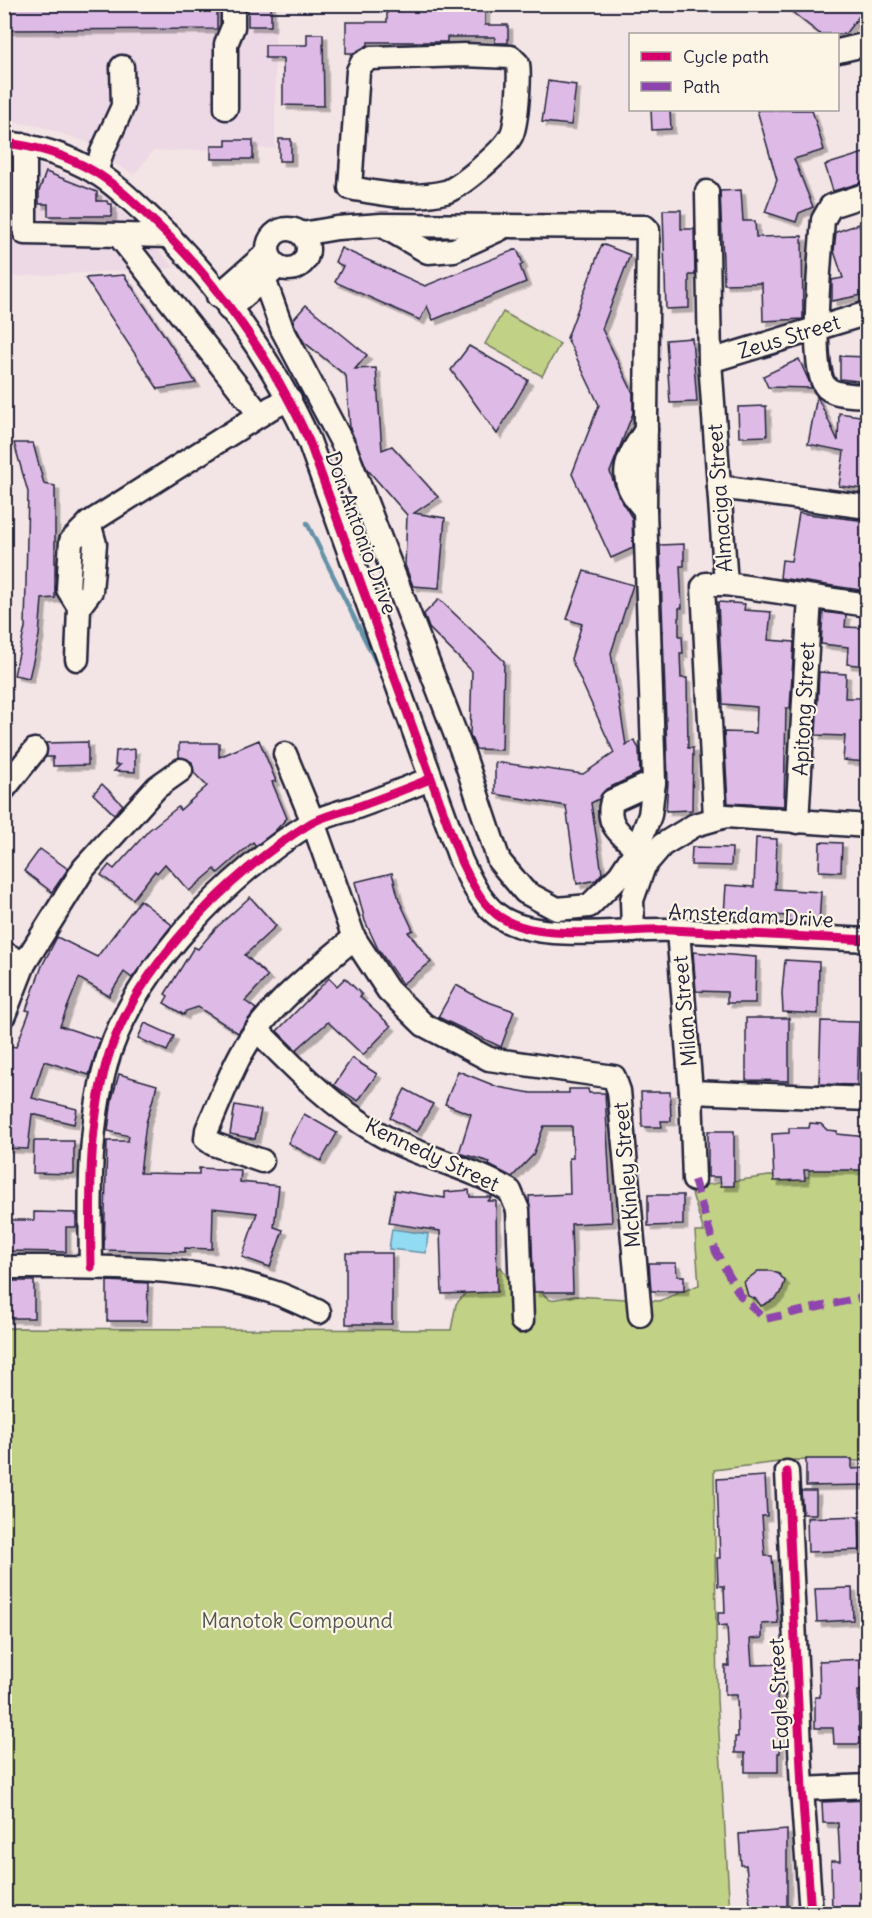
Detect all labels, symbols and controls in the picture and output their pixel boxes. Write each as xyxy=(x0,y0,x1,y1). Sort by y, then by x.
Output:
legend xyxy=(629,33,839,111)
text: Cycle path xyxy=(683,45,769,68)
text: Path xyxy=(683,75,720,98)
street label: Zeus Street xyxy=(735,308,843,365)
street label: Almaciga Street xyxy=(701,423,738,573)
street label: Don Antonio Drive xyxy=(319,448,403,618)
street label: Apitong Street xyxy=(787,641,820,777)
street label: Amsterdam Drive xyxy=(668,898,834,933)
street label: Milan Street xyxy=(666,954,703,1068)
street label: McKinley Street xyxy=(607,1101,646,1249)
street label: Kennedy Street xyxy=(361,1112,504,1197)
park label: Manotok Compound xyxy=(201,1607,393,1634)
street label: Eagle Street xyxy=(762,1637,795,1751)

